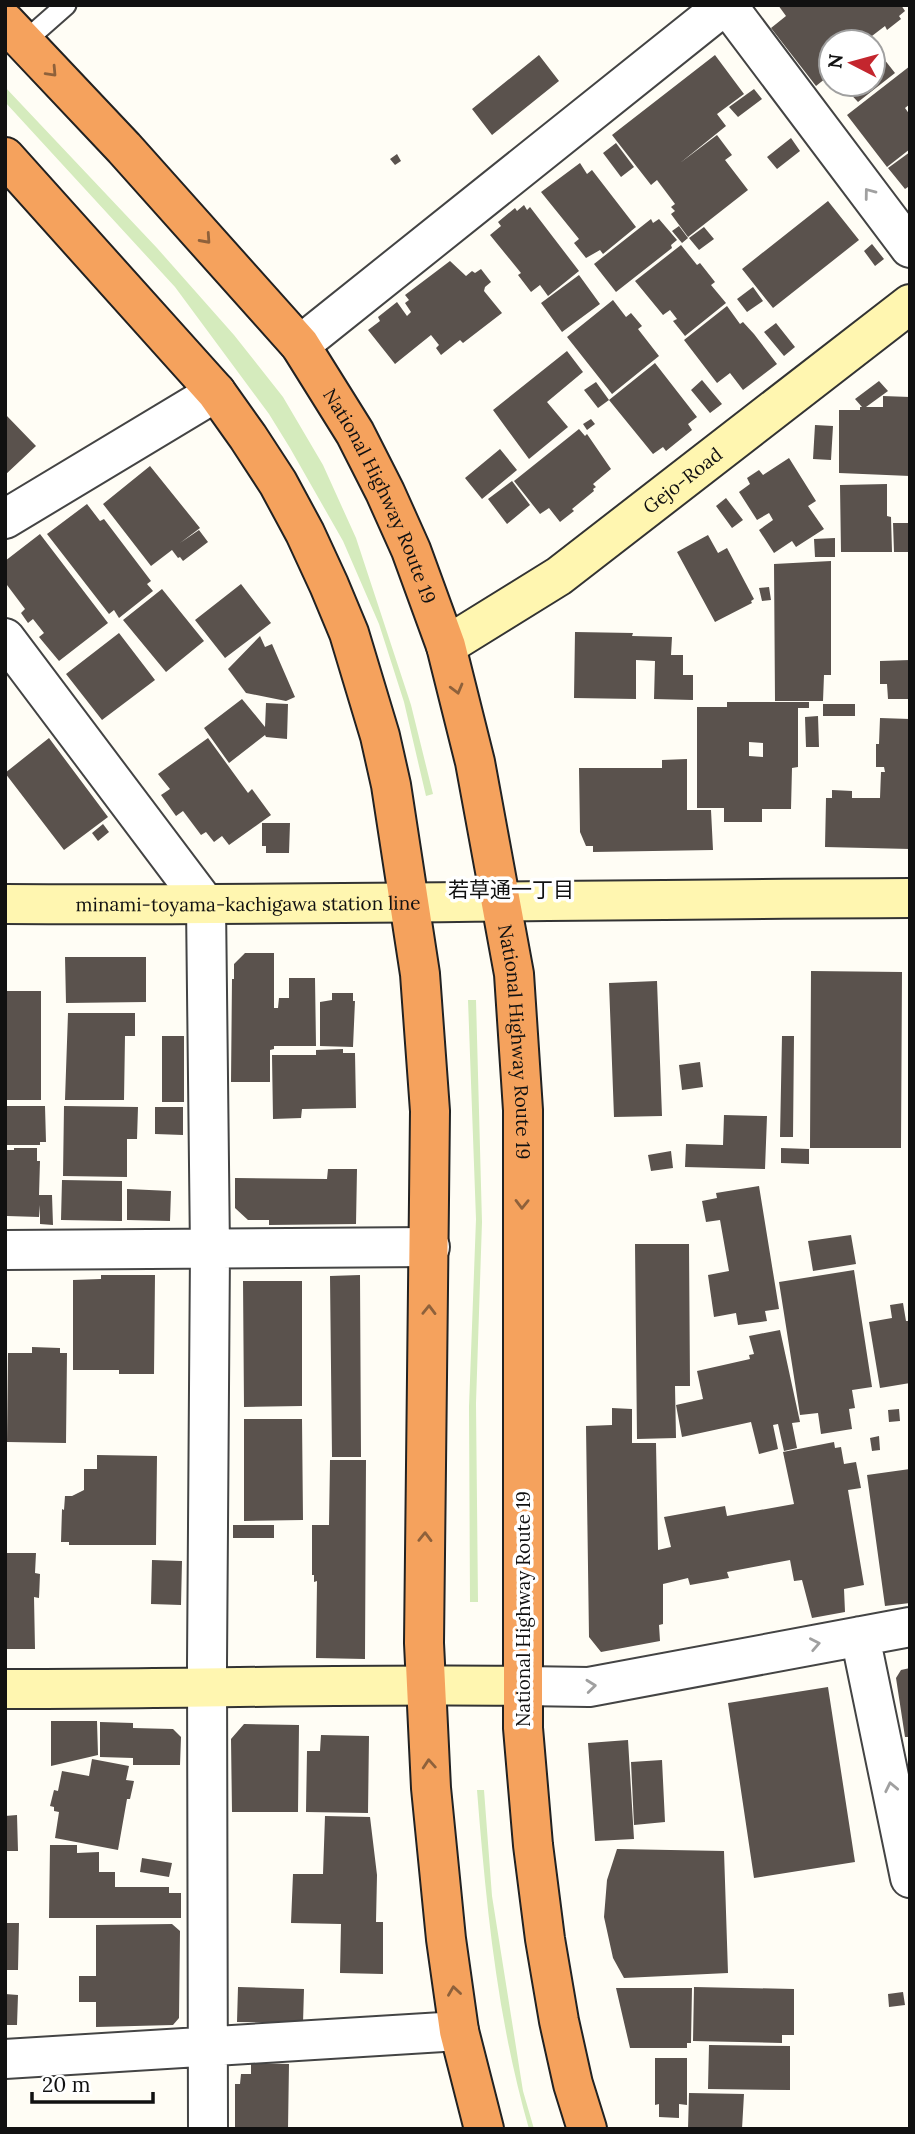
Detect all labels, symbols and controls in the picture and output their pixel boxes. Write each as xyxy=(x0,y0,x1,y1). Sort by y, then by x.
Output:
north arrow xyxy=(817,28,887,98)
text: N xyxy=(822,52,848,70)
one-way arrow xyxy=(44,63,56,76)
one-way arrow xyxy=(864,188,877,201)
one-way arrow xyxy=(198,231,210,244)
street label: National Highway Route 19 xyxy=(318,384,442,607)
street label: Gejo-Road xyxy=(638,442,727,519)
one-way arrow xyxy=(449,682,464,694)
district label: 若草通一丁目 xyxy=(448,876,574,903)
street label: minami-toyama-kachigawa station line xyxy=(76,891,421,916)
street label: National Highway Route 19 xyxy=(493,922,535,1160)
one-way arrow xyxy=(514,1199,530,1210)
one-way arrow xyxy=(421,1304,437,1314)
street label: National Highway Route 19 xyxy=(511,1491,535,1727)
one-way arrow xyxy=(417,1531,433,1542)
one-way arrow xyxy=(809,1637,821,1652)
one-way arrow xyxy=(585,1678,597,1693)
one-way arrow xyxy=(422,1759,437,1770)
one-way arrow xyxy=(885,1781,900,1793)
one-way arrow xyxy=(446,1985,461,1996)
scale bar xyxy=(32,2060,152,2104)
text: 20 m xyxy=(42,2071,91,2098)

